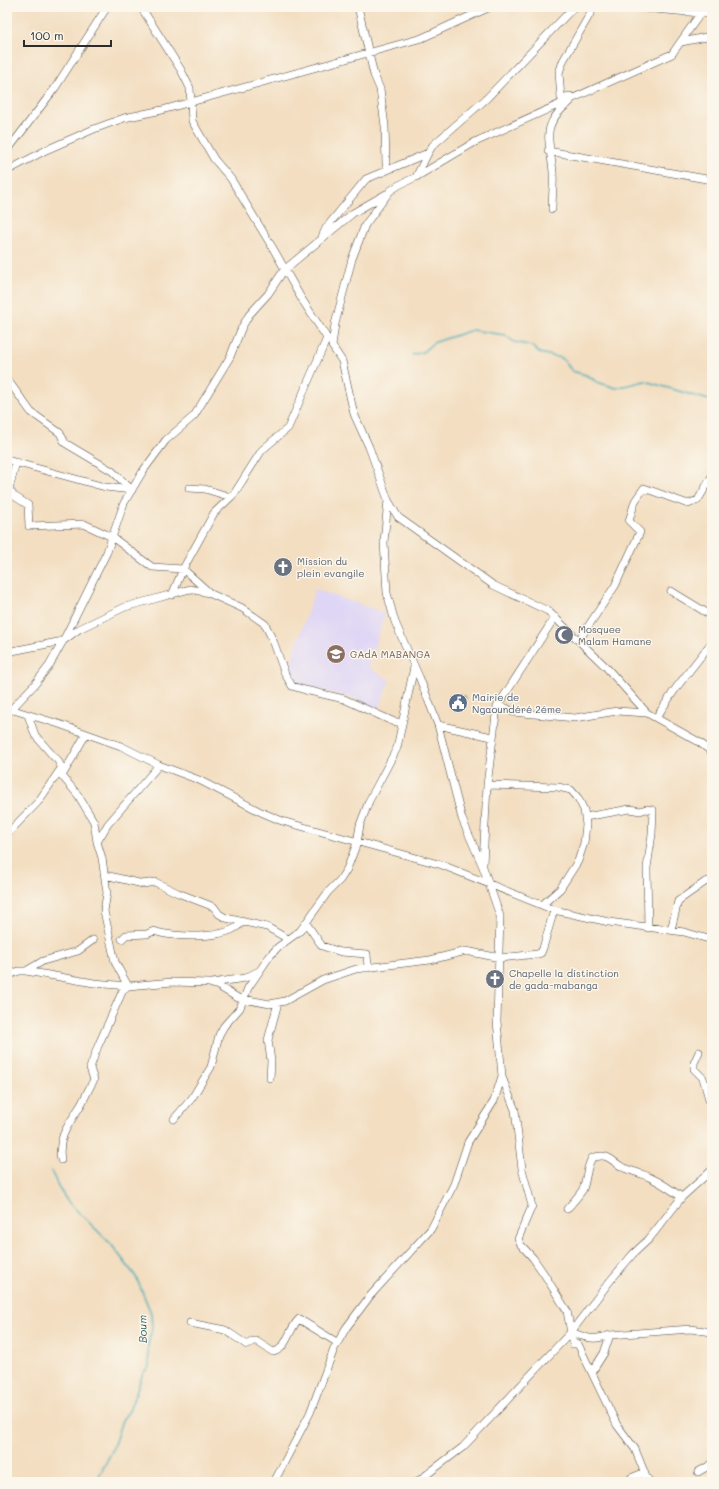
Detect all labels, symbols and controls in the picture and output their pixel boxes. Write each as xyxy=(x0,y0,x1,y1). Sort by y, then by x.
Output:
scale bar xyxy=(24,22,111,48)
text: 100 m xyxy=(30,27,64,43)
place label: Mission du plein evangile xyxy=(297,554,364,580)
church icon: Mission du plein evangile xyxy=(272,556,294,578)
place label: Mosquee Malam Hamane xyxy=(578,622,651,648)
mosque icon: Mosquee Malam Hamane xyxy=(553,624,575,646)
school or university icon: GAdA MABANGA xyxy=(325,643,347,665)
place label: GAdA MABANGA xyxy=(350,647,431,661)
place label: Mairie de Ngaoundéré 2éme xyxy=(472,690,561,716)
public building icon: Mairie de Ngaoundéré 2éme xyxy=(447,692,469,714)
place label: Chapelle la distinction de gada-mabanga xyxy=(509,966,619,992)
church icon: Chapelle la distinction de gada-mabanga xyxy=(484,968,506,990)
water label: Boum xyxy=(134,1315,150,1343)

